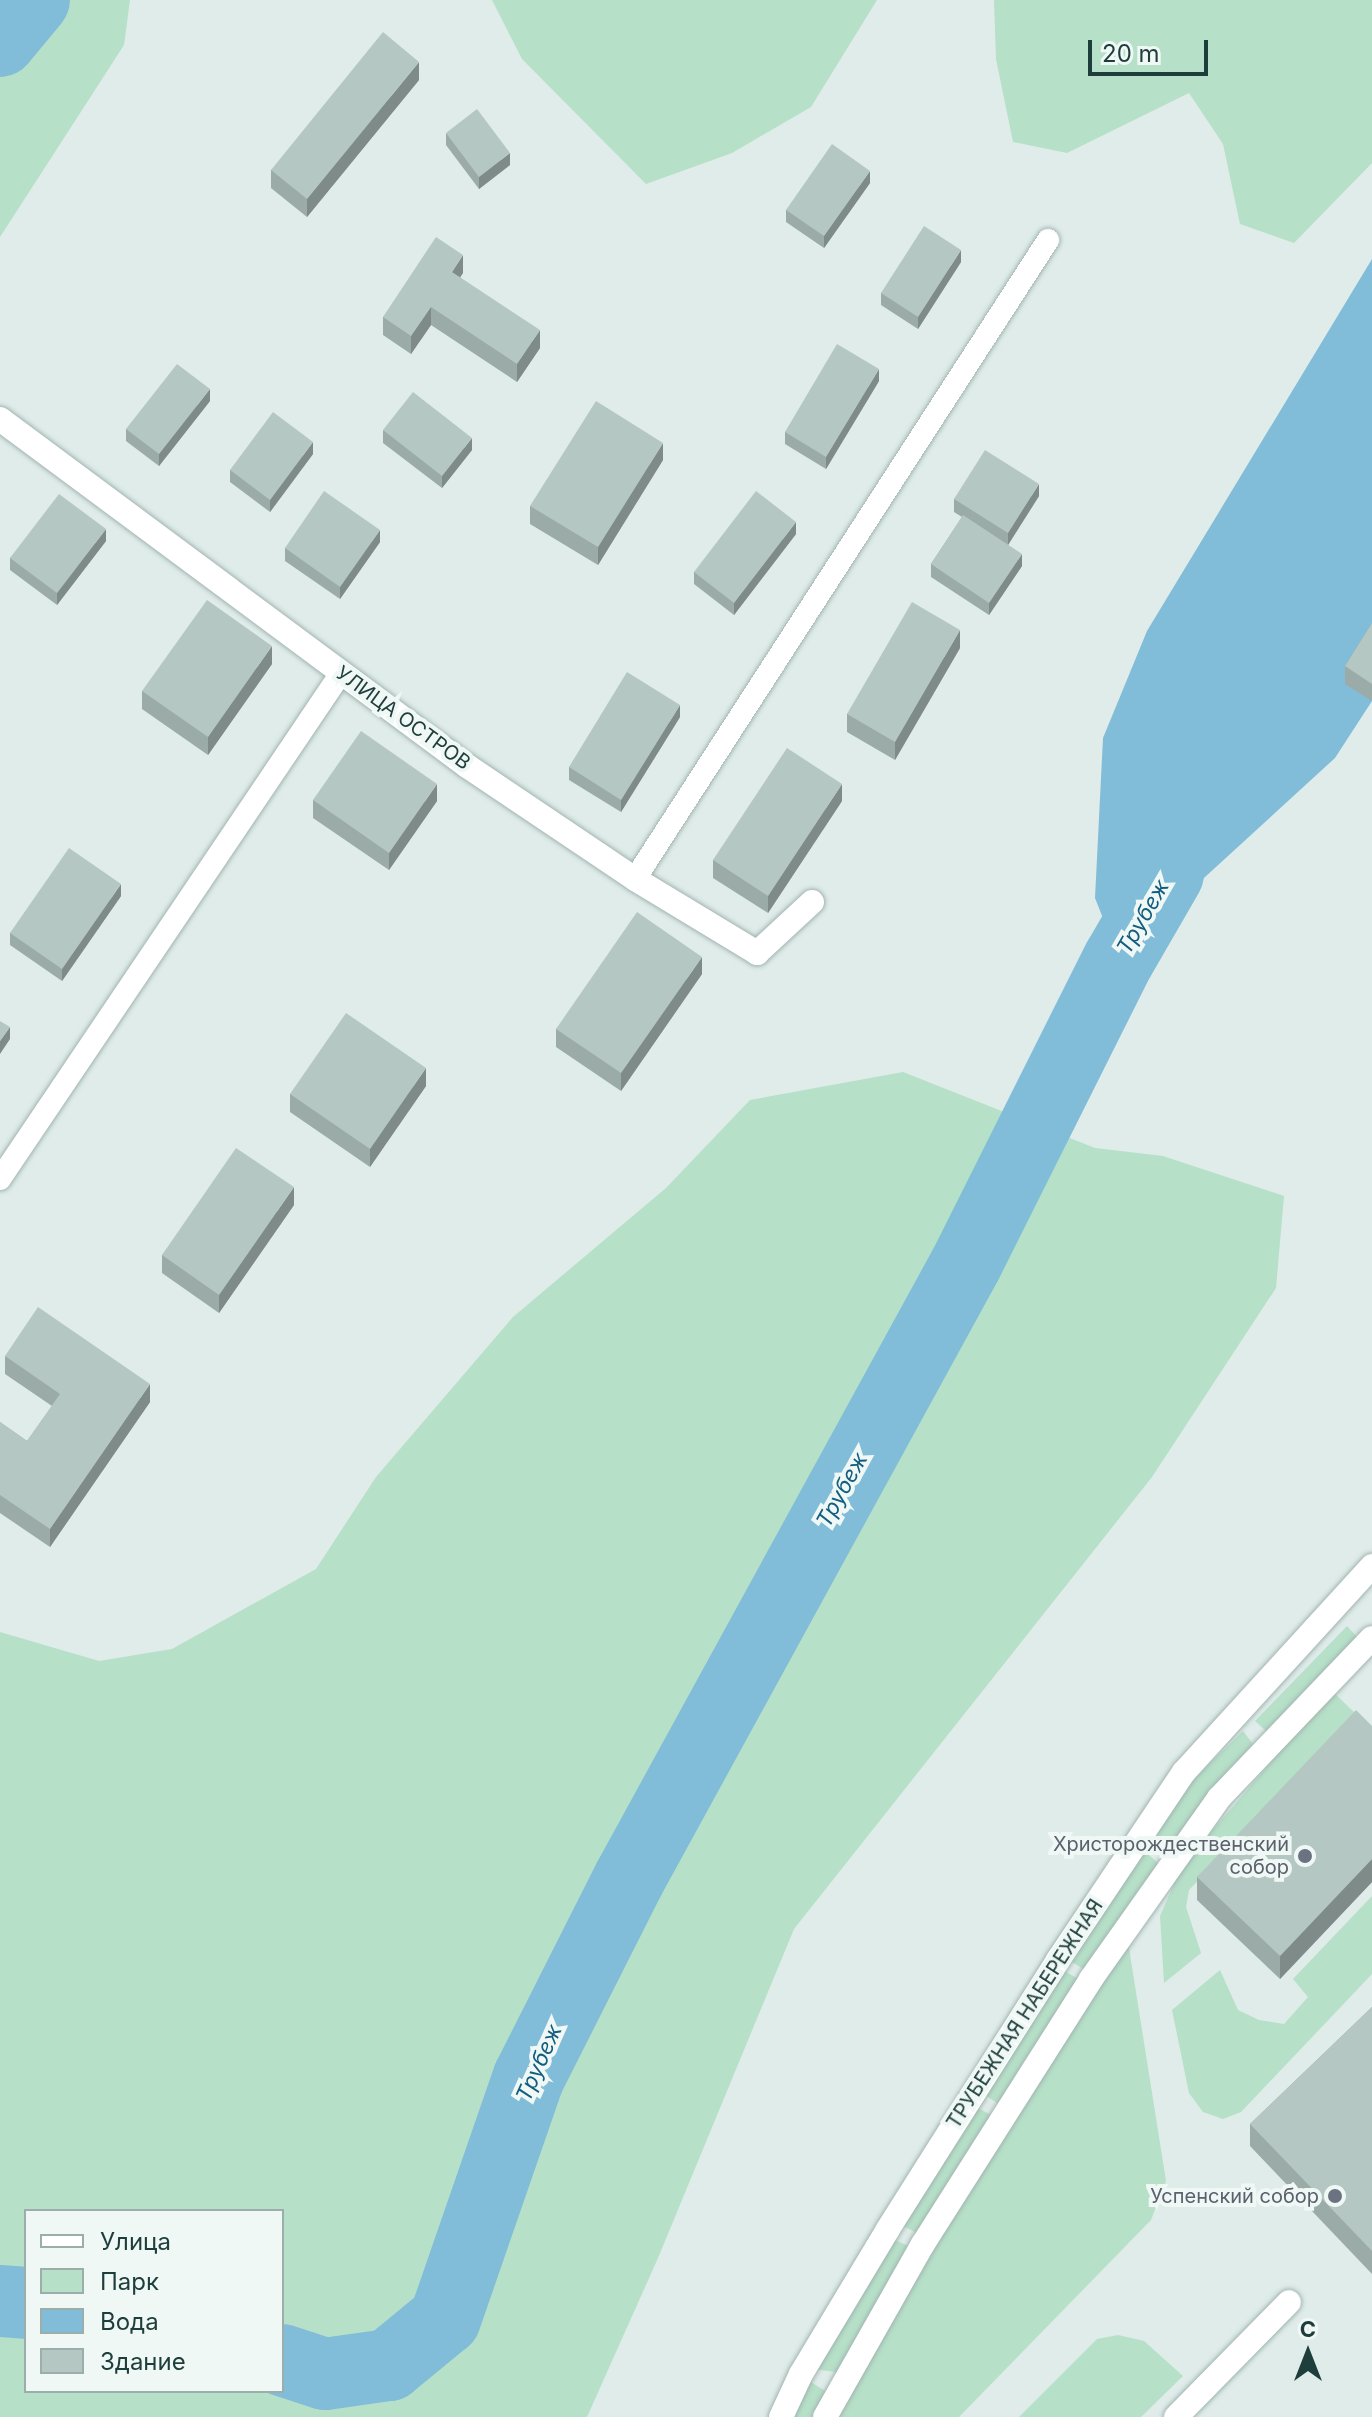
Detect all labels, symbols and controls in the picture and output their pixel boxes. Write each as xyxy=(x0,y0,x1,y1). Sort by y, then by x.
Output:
scale bar xyxy=(1092,24,1212,74)
text: 20 m xyxy=(1102,39,1160,68)
street label: УЛИЦА ОСТРОВ xyxy=(331,661,475,775)
water label: Трубеж xyxy=(1111,875,1175,959)
water label: Трубеж xyxy=(811,1448,873,1532)
place label: Христорождественский собор xyxy=(1053,1832,1289,1879)
marker: Христорождественский собор xyxy=(1296,1847,1314,1865)
street label: ТРУБЕЖНАЯ НАБЕРЕЖНАЯ xyxy=(942,1895,1108,2133)
water label: Трубеж xyxy=(510,2020,568,2106)
place label: Успенский собор xyxy=(1150,2184,1319,2208)
marker: Успенский собор xyxy=(1326,2187,1344,2205)
legend xyxy=(24,2209,284,2393)
text: Улица xyxy=(100,2227,171,2256)
text: Парк xyxy=(100,2267,159,2296)
text: Вода xyxy=(100,2307,159,2336)
north arrow xyxy=(1268,2313,1348,2393)
text: С xyxy=(1300,2316,1316,2342)
text: Здание xyxy=(100,2347,186,2376)

